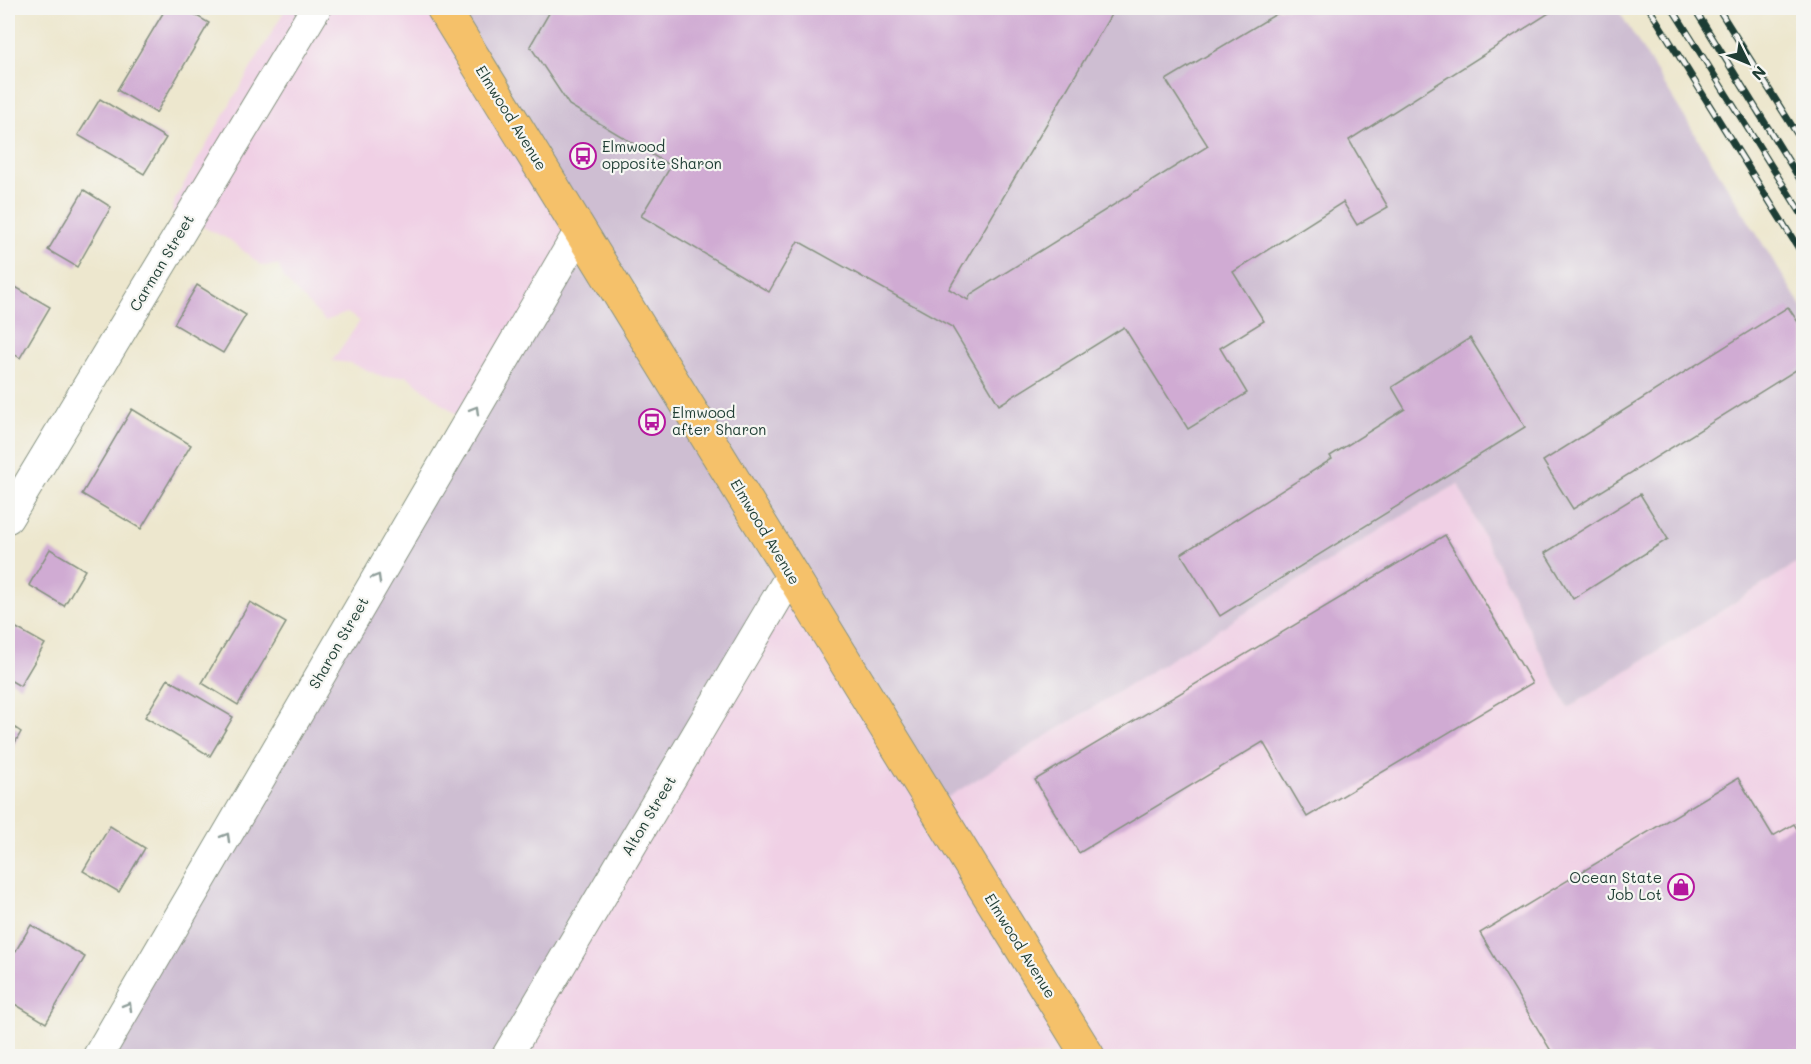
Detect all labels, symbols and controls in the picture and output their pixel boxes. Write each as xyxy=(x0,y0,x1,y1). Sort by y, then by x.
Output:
north arrow xyxy=(1718,33,1778,93)
street label: Elmwood Avenue xyxy=(472,61,552,174)
text: N xyxy=(1748,62,1771,85)
place label: Elmwood opposite Sharon xyxy=(602,136,722,173)
bus stop icon: Elmwood opposite Sharon xyxy=(568,141,598,171)
street label: Carman Street xyxy=(124,210,198,315)
place label: Elmwood after Sharon xyxy=(672,402,766,439)
one-way arrow xyxy=(468,406,480,416)
bus stop icon: Elmwood after Sharon xyxy=(637,407,667,437)
street label: Elmwood Avenue xyxy=(726,475,805,588)
one-way arrow xyxy=(370,574,381,584)
street label: Sharon Street xyxy=(304,593,373,692)
street label: Alton Street xyxy=(616,772,680,859)
one-way arrow xyxy=(219,833,230,844)
place label: Ocean State Job Lot xyxy=(1569,867,1662,904)
shop icon: Ocean State Job Lot xyxy=(1666,872,1696,902)
street label: Elmwood Avenue xyxy=(981,889,1061,1002)
one-way arrow xyxy=(120,1002,132,1012)

